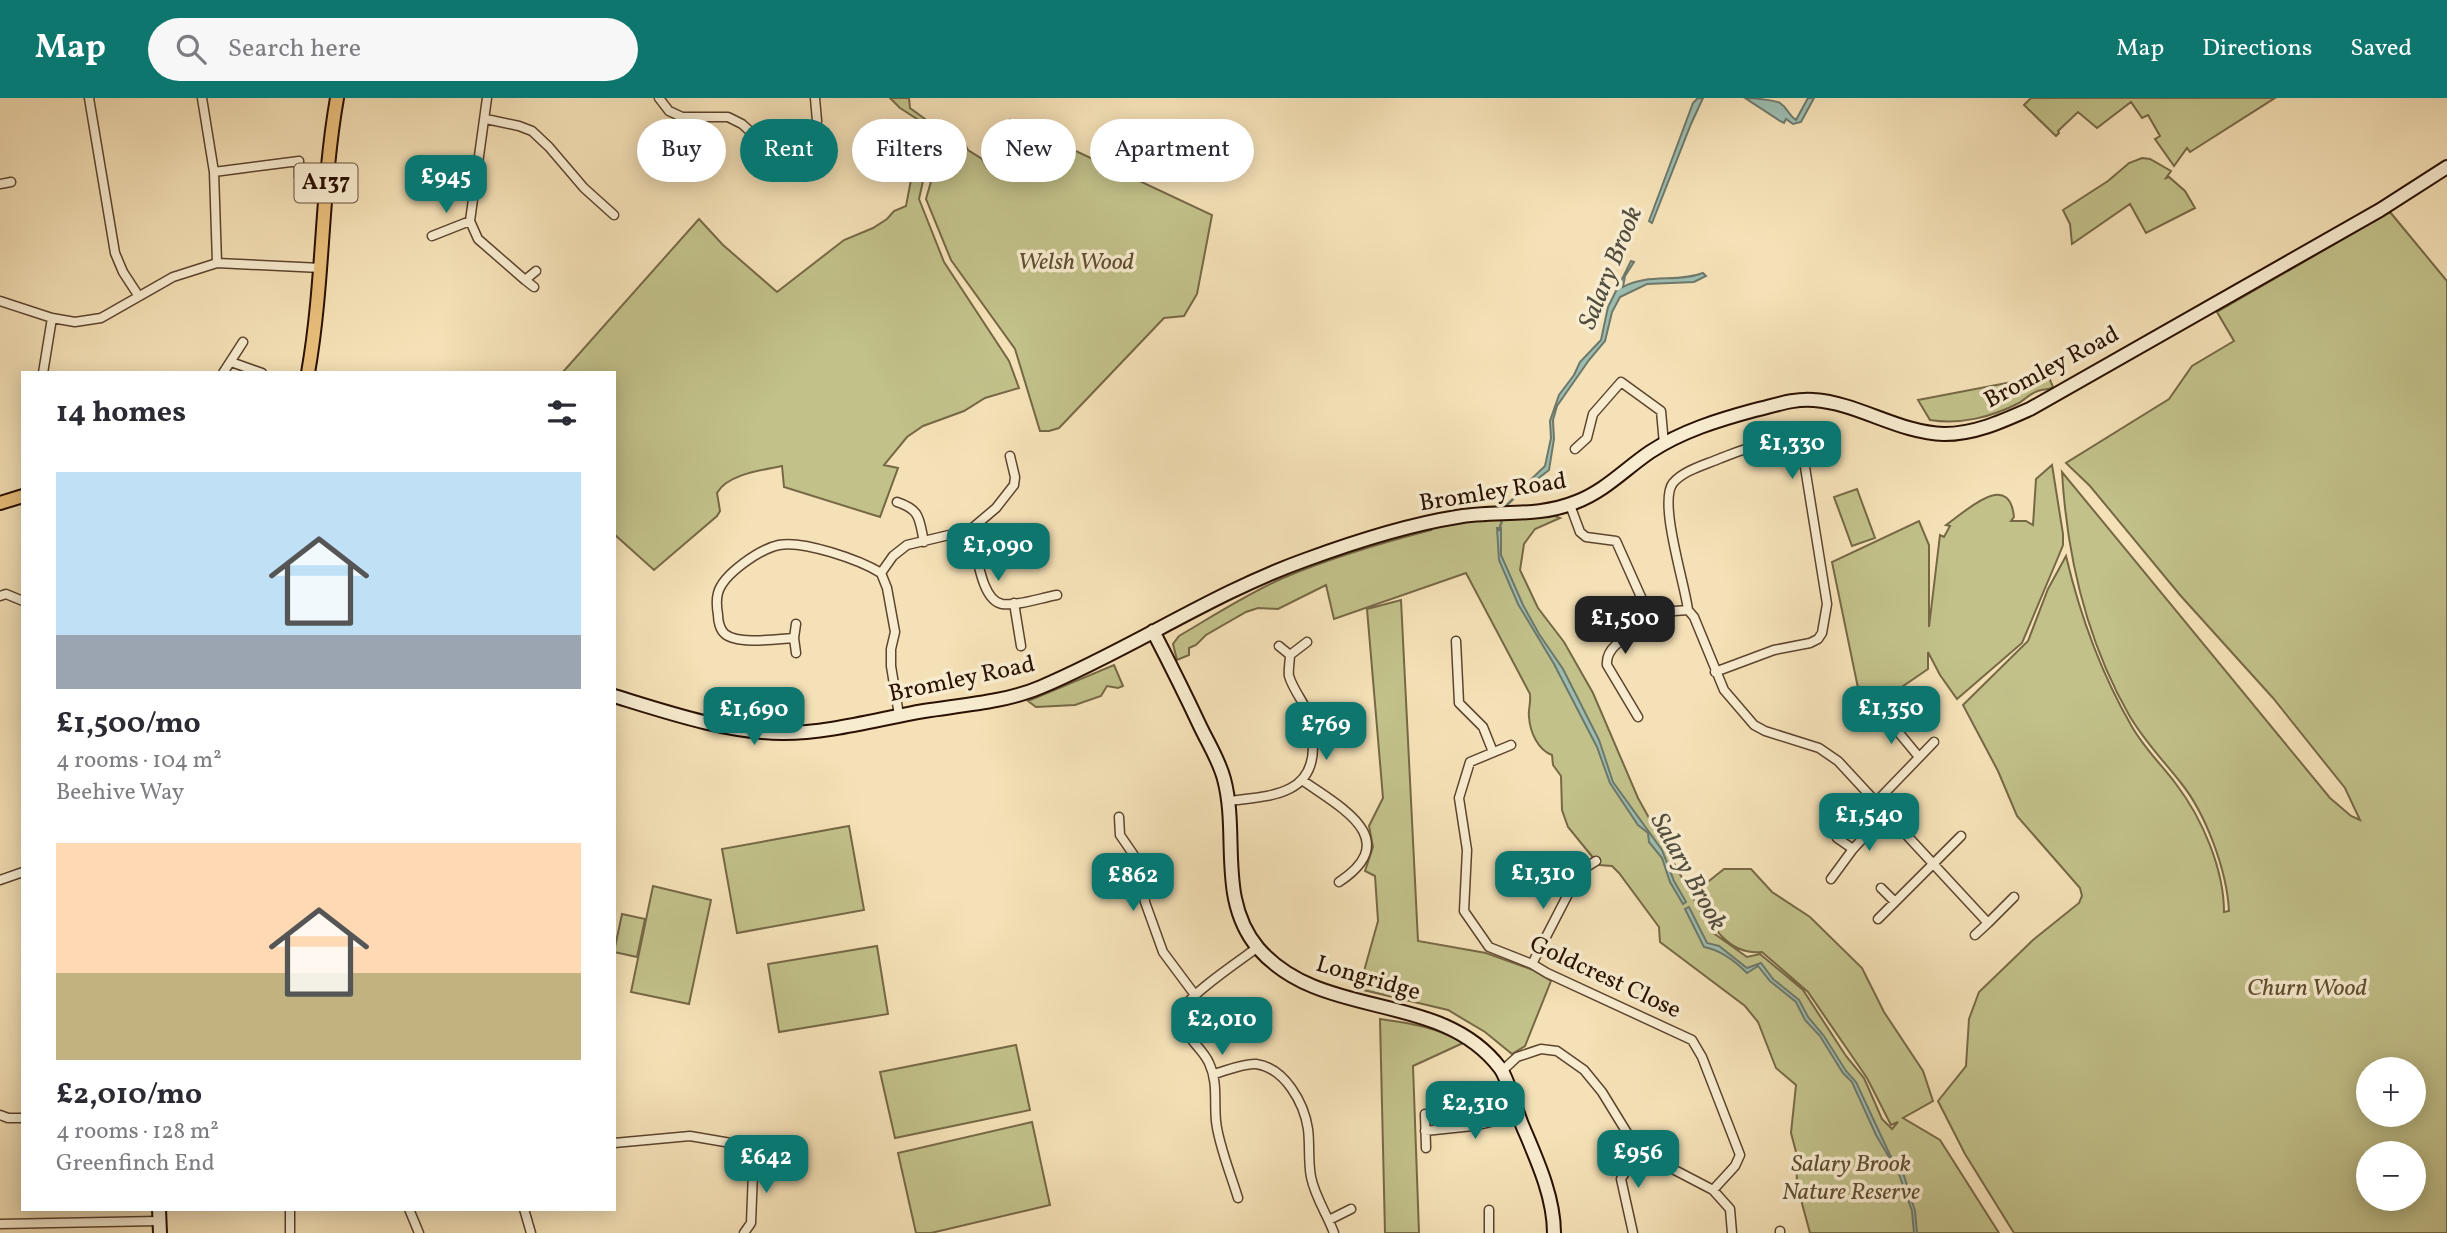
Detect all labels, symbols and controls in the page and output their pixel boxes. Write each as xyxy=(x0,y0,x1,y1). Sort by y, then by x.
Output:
search box xyxy=(148,18,638,81)
text: Map xyxy=(35,26,106,72)
icon: search xyxy=(172,30,210,68)
text: Search here xyxy=(228,31,361,67)
text: Map xyxy=(2116,32,2164,66)
text: Directions xyxy=(2202,32,2312,66)
text: Saved xyxy=(2350,32,2412,66)
chip: Buy xyxy=(637,119,726,182)
chip: Rent xyxy=(740,119,838,182)
chip: Filters xyxy=(852,119,967,182)
chip: New xyxy=(981,119,1076,182)
chip: Apartment xyxy=(1090,119,1254,182)
pin: £945 xyxy=(405,156,487,215)
text: £945 xyxy=(421,162,471,194)
road number: A137 xyxy=(294,164,358,202)
water label: Salary Brook xyxy=(1570,201,1652,335)
park label: Welsh Wood xyxy=(1018,246,1135,280)
street label: Bromley Road xyxy=(1978,318,2126,418)
text: 14 homes xyxy=(56,392,186,434)
icon: filters xyxy=(543,394,581,432)
pin: £1,330 xyxy=(1735,422,1849,481)
text: £1,330 xyxy=(1759,428,1825,460)
street label: Bromley Road xyxy=(1417,465,1569,521)
icon: home xyxy=(256,518,382,644)
pin: £1,090 xyxy=(941,524,1055,583)
text: £1,090 xyxy=(963,530,1033,562)
pin: £1,500 xyxy=(1568,596,1682,656)
text: £1,500 xyxy=(1591,603,1659,635)
street label: Bromley Road xyxy=(886,648,1038,712)
pin: £1,350 xyxy=(1834,686,1948,746)
pin: £1,690 xyxy=(697,688,811,747)
text: £1,350 xyxy=(1858,693,1924,725)
text: £1,690 xyxy=(720,694,788,726)
pin: £769 xyxy=(1285,702,1367,762)
text: £1,500/mo xyxy=(56,703,201,745)
text: £769 xyxy=(1301,709,1351,741)
text: 4 rooms · 104 m² xyxy=(56,745,222,777)
text: Beehive Way xyxy=(56,777,184,809)
pin: £1,540 xyxy=(1812,794,1926,853)
text: £1,540 xyxy=(1835,800,1903,832)
water label: Salary Brook xyxy=(1641,807,1735,937)
pin: £1,310 xyxy=(1486,852,1600,911)
pin: £862 xyxy=(1092,854,1174,913)
text: £1,310 xyxy=(1511,858,1575,890)
text: £862 xyxy=(1108,860,1158,892)
icon: home xyxy=(256,889,382,1015)
street label: Goldcrest Close xyxy=(1524,928,1686,1028)
street label: Longridge xyxy=(1312,948,1424,1010)
park label: Churn Wood xyxy=(2247,972,2367,1006)
pin: £2,010 xyxy=(1165,998,1279,1057)
text: £2,010 xyxy=(1187,1004,1257,1036)
map controls xyxy=(2356,1057,2426,1211)
button: + xyxy=(2356,1057,2426,1127)
text: £2,010/mo xyxy=(56,1074,202,1116)
pin: £2,310 xyxy=(1418,1082,1532,1141)
text: £2,310 xyxy=(1442,1088,1508,1120)
text: 4 rooms · 128 m² xyxy=(56,1116,219,1148)
pin: £956 xyxy=(1597,1130,1679,1190)
pin: £642 xyxy=(725,1136,807,1195)
text: £956 xyxy=(1613,1137,1663,1169)
button: − xyxy=(2356,1141,2426,1211)
text: £642 xyxy=(740,1142,792,1174)
text: Greenfinch End xyxy=(56,1148,215,1180)
park label: Salary Brook Nature Reserve xyxy=(1782,1148,1920,1210)

